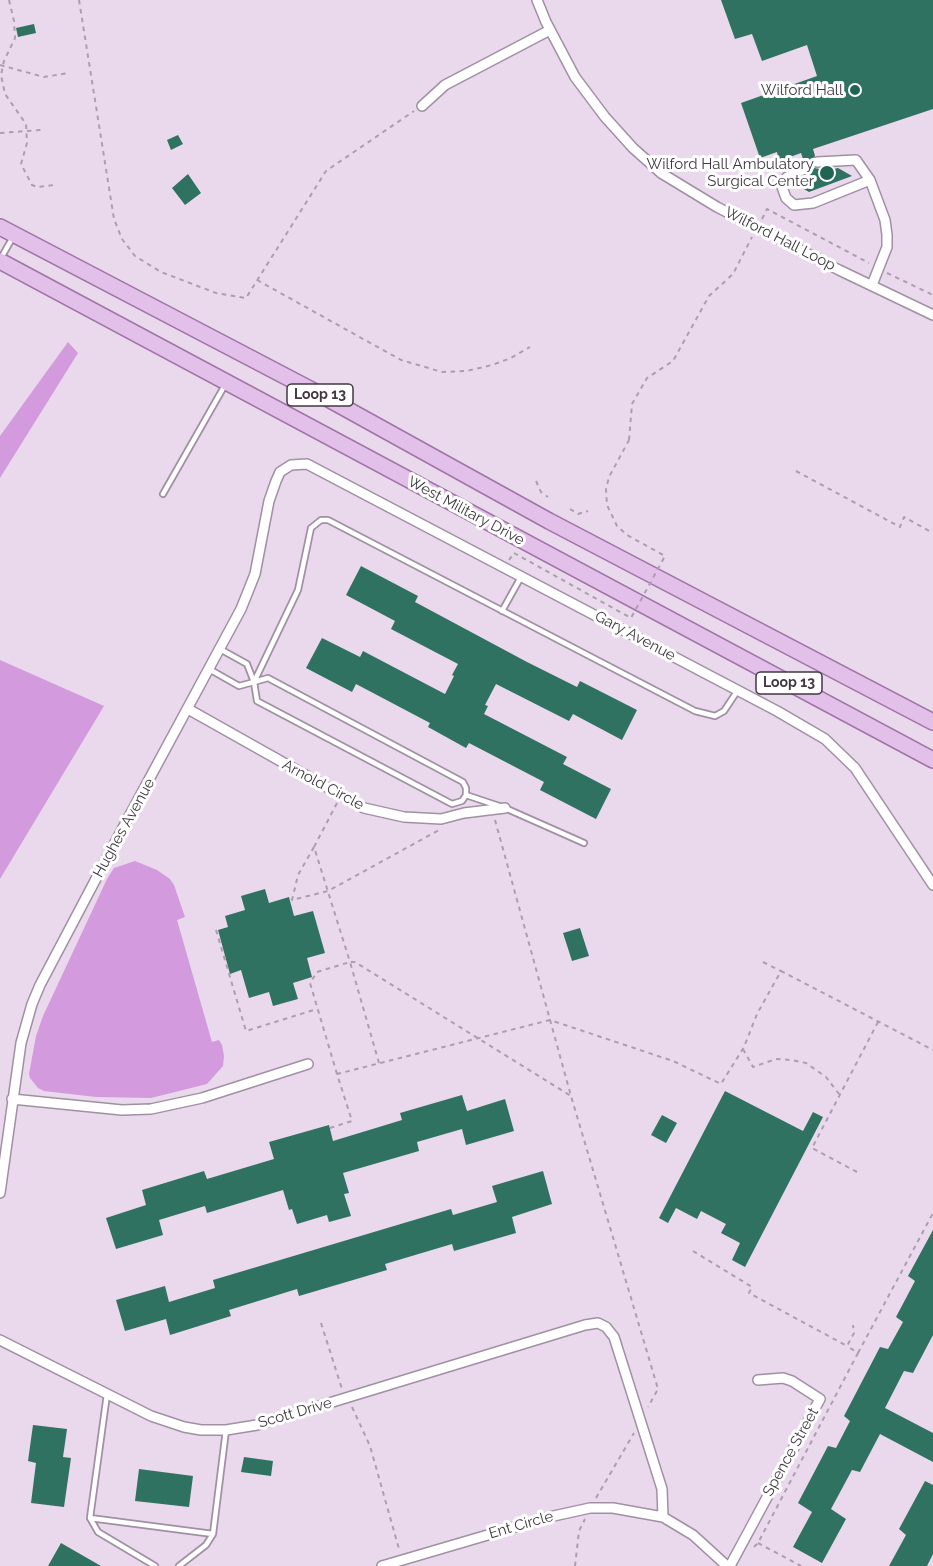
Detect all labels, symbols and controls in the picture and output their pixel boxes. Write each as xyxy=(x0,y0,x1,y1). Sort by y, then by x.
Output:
place label: Wilford Hall xyxy=(761,81,843,99)
marker: Wilford Hall xyxy=(848,83,862,97)
place label: Wilford Hall Ambulatory Surgical Center xyxy=(646,155,814,190)
marker: Wilford Hall Ambulatory Surgical Center xyxy=(818,164,836,182)
street label: Wilford Hall Loop xyxy=(722,203,838,275)
road number: Loop 13 xyxy=(287,384,353,406)
street label: West Military Drive xyxy=(405,473,527,549)
street label: Gary Avenue xyxy=(592,607,678,665)
road number: Loop 13 xyxy=(756,672,822,694)
street label: Arnold Circle xyxy=(279,756,367,814)
street label: Hughes Avenue xyxy=(89,775,159,881)
street label: Scott Drive xyxy=(256,1394,334,1432)
street label: Spence Street xyxy=(759,1405,823,1499)
street label: Ent Circle xyxy=(487,1507,555,1543)

